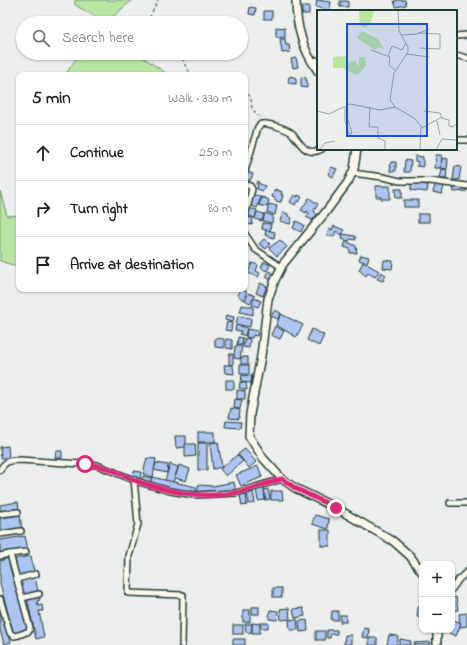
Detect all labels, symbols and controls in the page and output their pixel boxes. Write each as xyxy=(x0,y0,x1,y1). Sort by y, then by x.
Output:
inset map xyxy=(317,10,457,150)
search box xyxy=(16,16,248,60)
icon: search xyxy=(30,27,52,49)
text: Search here xyxy=(62,27,134,49)
text: 5 min xyxy=(32,86,71,111)
text: Walk · 330 m xyxy=(168,89,232,108)
icon: ahead xyxy=(32,142,54,164)
text: Continue xyxy=(70,142,124,164)
text: 250 m xyxy=(199,143,232,162)
icon: right xyxy=(32,198,54,220)
text: Turn right xyxy=(70,198,128,220)
text: 80 m xyxy=(208,199,232,218)
icon: arrive xyxy=(32,254,54,276)
text: Arrive at destination xyxy=(70,254,194,276)
route start xyxy=(76,455,94,473)
route end xyxy=(327,499,345,517)
map controls xyxy=(419,561,455,633)
button: + xyxy=(419,561,455,597)
button: − xyxy=(419,597,455,633)

